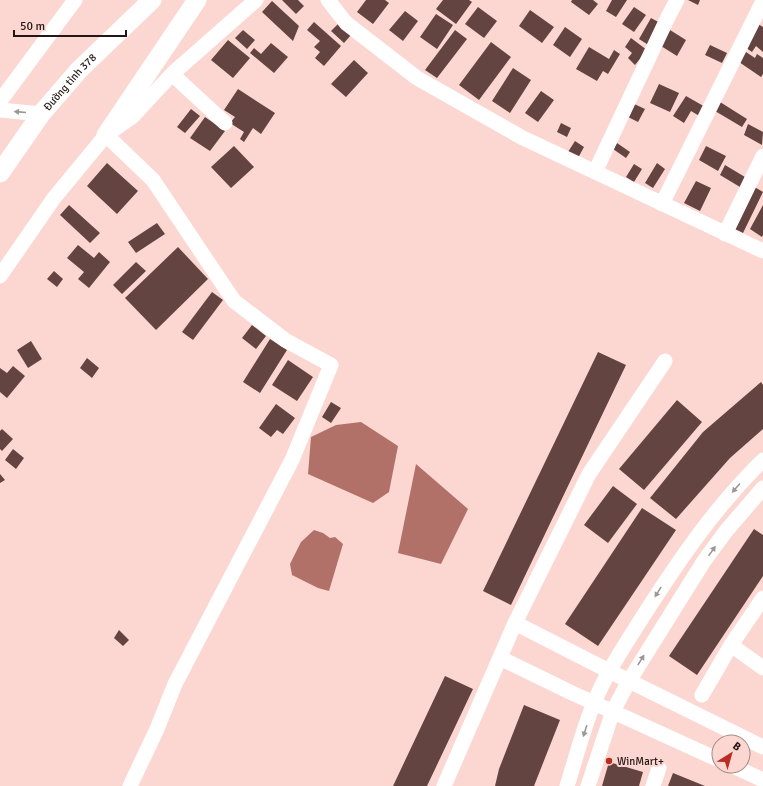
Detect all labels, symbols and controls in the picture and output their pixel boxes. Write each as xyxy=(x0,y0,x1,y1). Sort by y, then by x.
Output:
scale bar xyxy=(14,12,126,38)
text: 50 m xyxy=(20,19,45,34)
street label: Đường tỉnh 378 xyxy=(41,51,99,113)
one-way arrow xyxy=(14,109,26,116)
one-way arrow xyxy=(731,483,741,493)
one-way arrow xyxy=(708,546,716,556)
one-way arrow xyxy=(655,586,662,598)
one-way arrow xyxy=(638,654,645,666)
one-way arrow xyxy=(581,725,587,737)
north arrow xyxy=(711,734,751,774)
text: B xyxy=(730,739,744,754)
place label: WinMart+ xyxy=(617,755,664,768)
marker: WinMart+ xyxy=(604,756,614,766)

